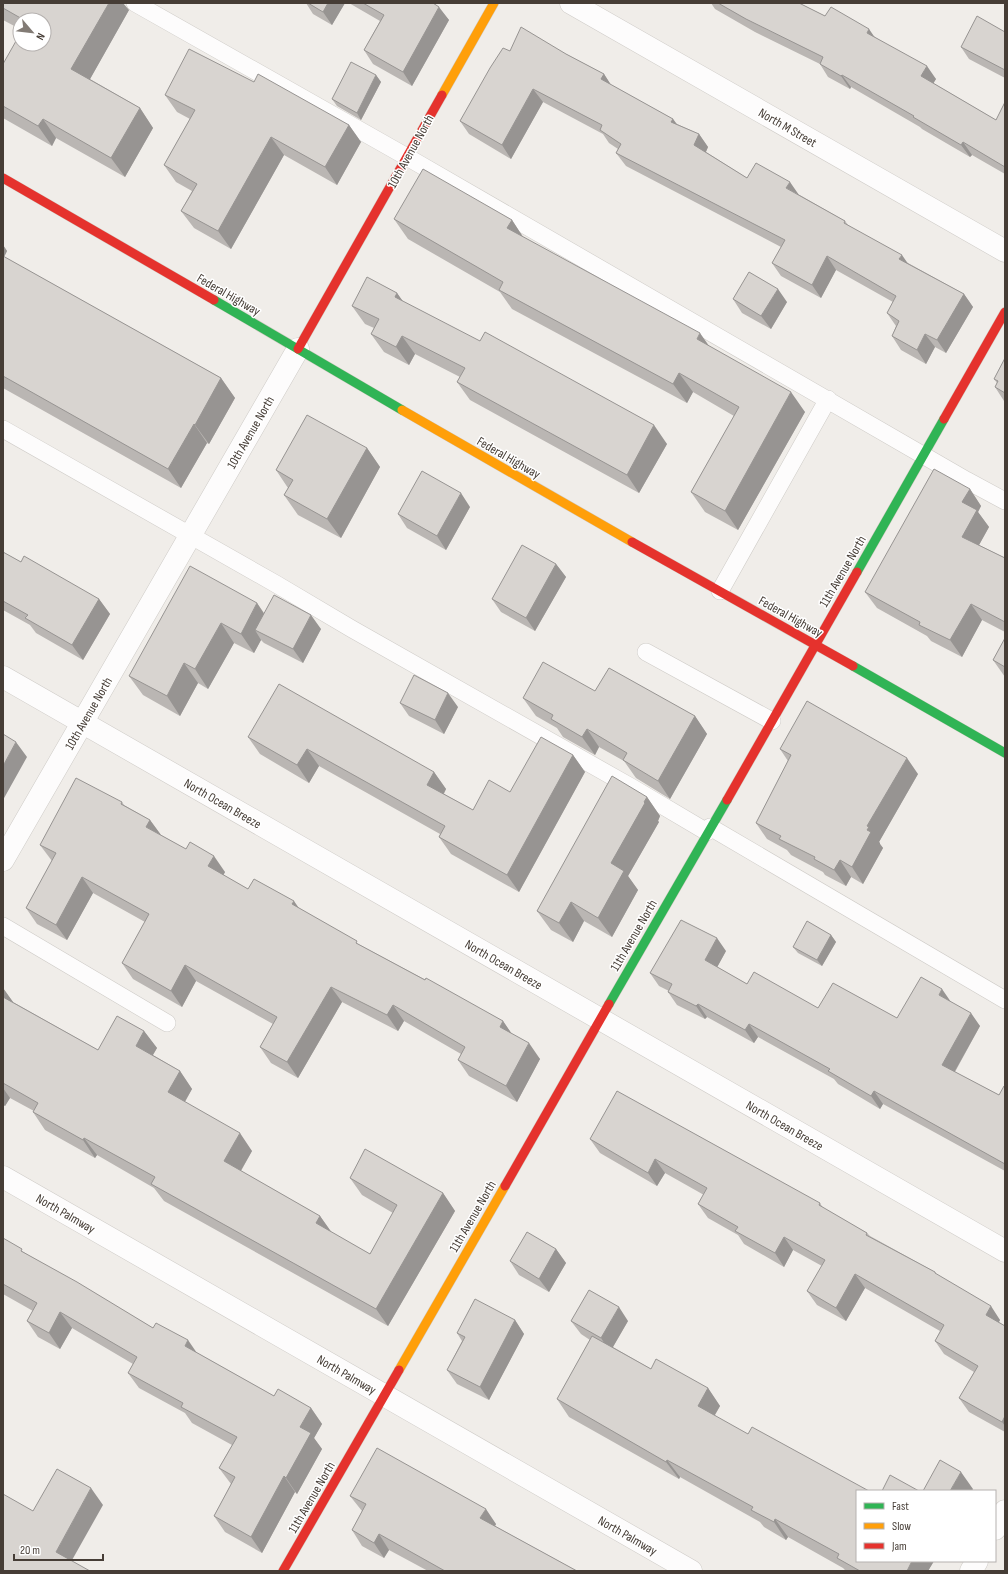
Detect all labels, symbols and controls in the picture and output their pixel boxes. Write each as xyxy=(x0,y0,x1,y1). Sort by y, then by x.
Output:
north arrow xyxy=(12,12,52,52)
text: N xyxy=(33,31,48,42)
street label: North M Street xyxy=(755,105,820,151)
street label: 10th Avenue North xyxy=(384,112,438,191)
street label: Federal Highway xyxy=(194,270,263,319)
street label: 10th Avenue North xyxy=(224,393,278,472)
street label: Federal Highway xyxy=(474,433,543,482)
street label: 11th Avenue North xyxy=(816,533,870,610)
street label: Federal Highway xyxy=(756,593,825,641)
street label: 10th Avenue North xyxy=(62,674,116,753)
street label: North Ocean Breeze xyxy=(181,775,264,832)
street label: 11th Avenue North xyxy=(607,897,661,974)
street label: North Ocean Breeze xyxy=(462,936,545,993)
street label: North Ocean Breeze xyxy=(743,1097,826,1154)
street label: 11th Avenue North xyxy=(446,1178,500,1255)
street label: North Palmway xyxy=(33,1191,98,1237)
street label: North Palmway xyxy=(314,1352,379,1398)
street label: 11th Avenue North xyxy=(285,1459,339,1536)
legend xyxy=(856,1490,996,1562)
text: Fast xyxy=(892,1499,909,1514)
street label: North Palmway xyxy=(595,1513,660,1559)
text: Slow xyxy=(892,1519,911,1534)
scale bar xyxy=(14,1536,103,1562)
text: Jam xyxy=(891,1539,907,1554)
text: 20 m xyxy=(20,1543,40,1558)

